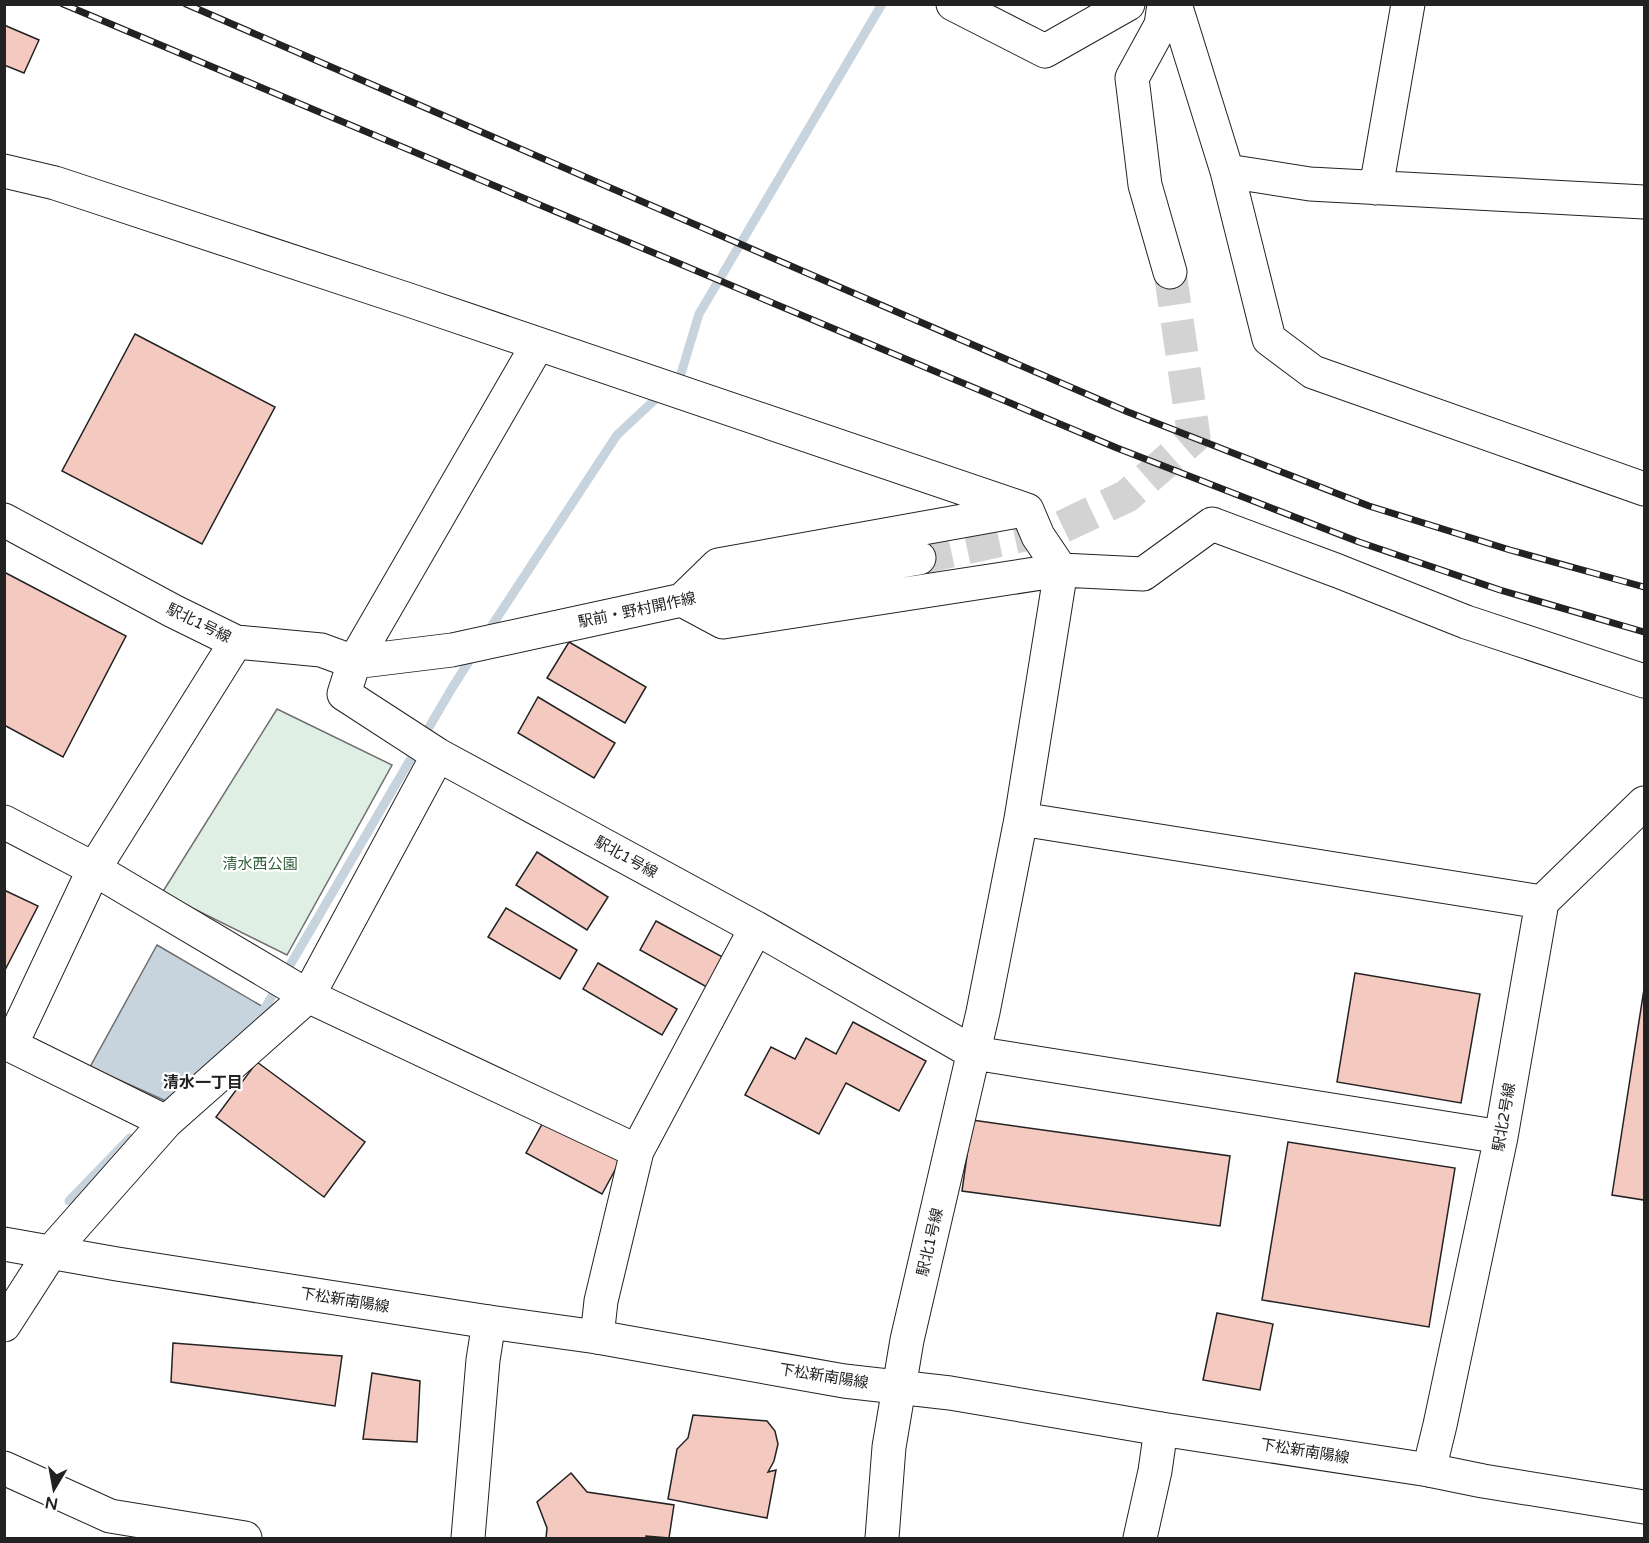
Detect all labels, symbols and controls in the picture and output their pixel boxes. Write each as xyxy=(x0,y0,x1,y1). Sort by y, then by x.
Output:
street label: 駅前・野村開作線 xyxy=(576,589,698,631)
street label: 駅北1号線 xyxy=(164,600,234,646)
street label: 駅北1号線 xyxy=(591,832,661,882)
park label: 清水西公園 xyxy=(222,855,298,873)
district label: 清水一丁目 xyxy=(163,1073,243,1093)
street label: 駅北2号線 xyxy=(1489,1081,1519,1153)
street label: 駅北1号線 xyxy=(913,1206,947,1278)
street label: 下松新南陽線 xyxy=(299,1284,391,1316)
street label: 下松新南陽線 xyxy=(778,1360,870,1392)
street label: 下松新南陽線 xyxy=(1259,1435,1351,1467)
north arrow xyxy=(24,1459,84,1519)
text: N xyxy=(44,1492,60,1514)

